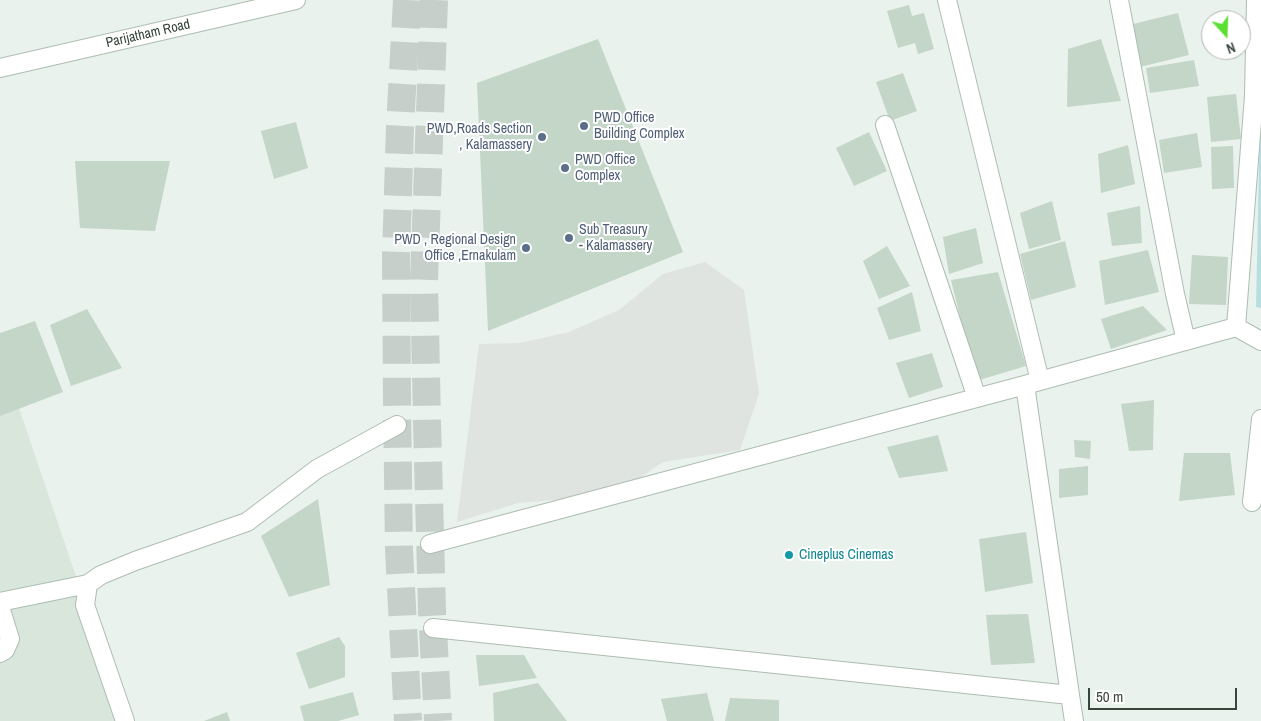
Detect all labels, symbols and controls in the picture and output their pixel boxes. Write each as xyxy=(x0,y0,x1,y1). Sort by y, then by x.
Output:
north arrow xyxy=(1201,10,1251,60)
street label: Parijatham Road xyxy=(104,16,192,52)
text: N xyxy=(1224,38,1238,58)
place label: PWD Office Building Complex xyxy=(594,110,685,142)
marker: PWD Office Building Complex xyxy=(578,120,590,132)
place label: PWD,Roads Section , Kalamassery xyxy=(427,121,532,154)
marker: PWD,Roads Section , Kalamassery xyxy=(536,131,548,143)
place label: PWD Office Complex xyxy=(575,152,635,184)
marker: PWD Office Complex xyxy=(559,162,571,174)
place label: Sub Treasury - Kalamassery xyxy=(579,222,652,254)
place label: PWD , Regional Design Office ,Ernakulam xyxy=(394,232,516,264)
marker: Sub Treasury - Kalamassery xyxy=(563,232,575,244)
marker: PWD , Regional Design Office ,Ernakulam xyxy=(520,242,532,254)
place label: Cineplus Cinemas xyxy=(799,547,893,563)
marker: Cineplus Cinemas xyxy=(783,549,795,561)
scale bar xyxy=(1091,678,1240,710)
text: 50 m xyxy=(1096,686,1123,707)

